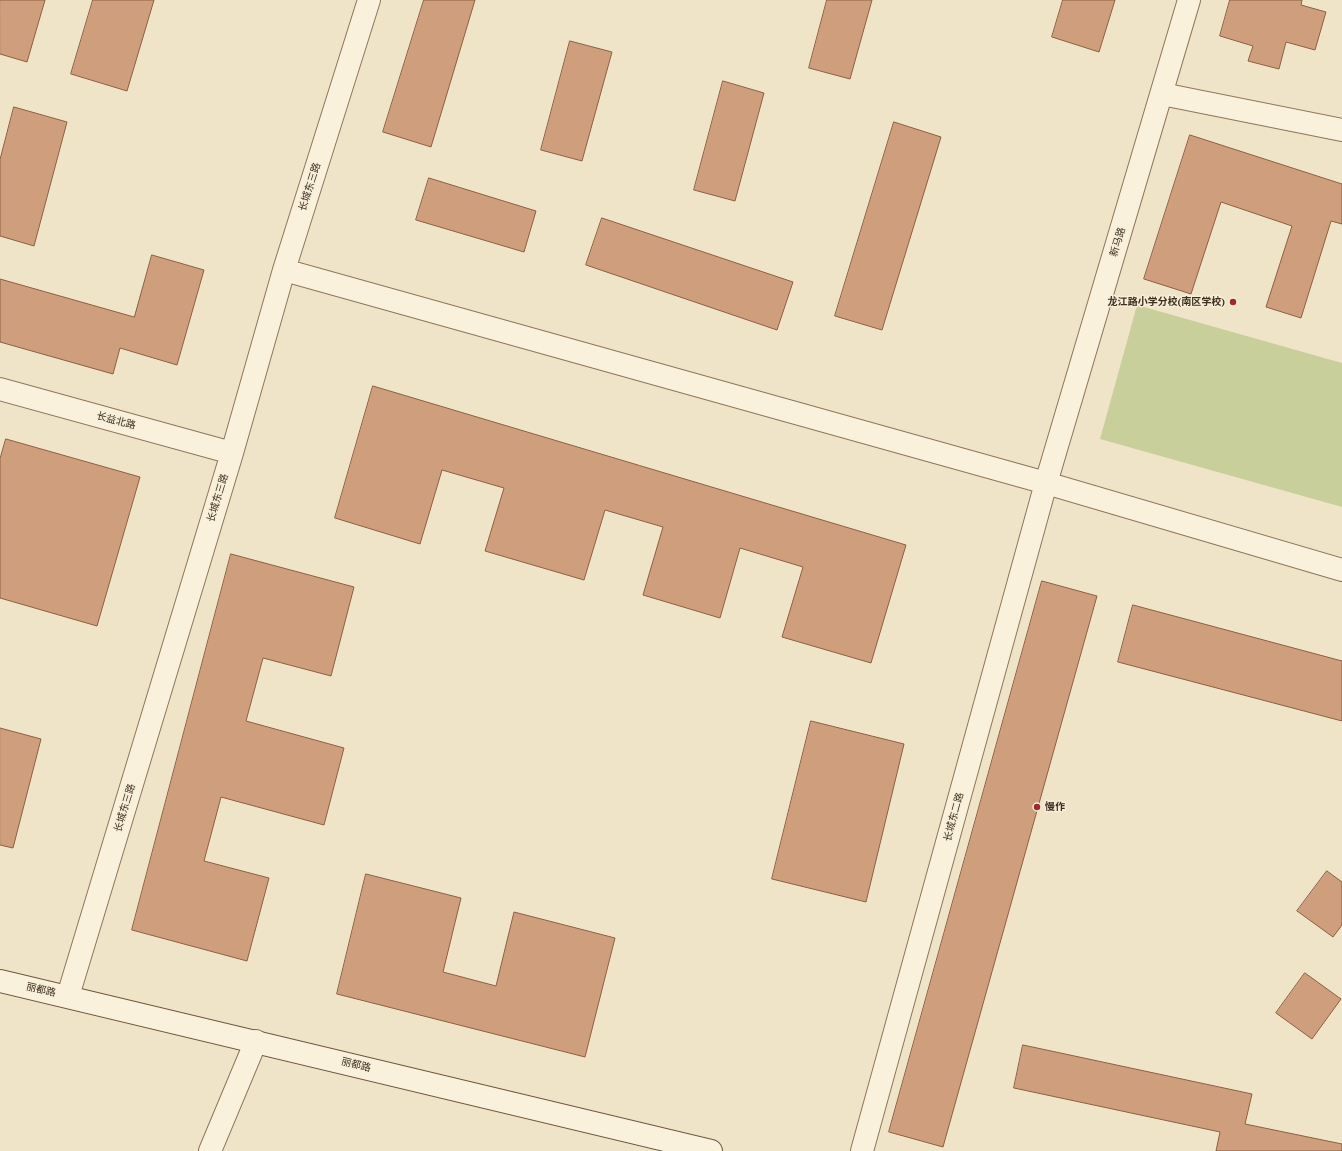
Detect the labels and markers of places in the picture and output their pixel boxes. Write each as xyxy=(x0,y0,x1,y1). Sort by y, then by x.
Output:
place label: 龙江路小学分校(南区学校) xyxy=(1108,296,1225,308)
marker: 龙江路小学分校(南区学校) xyxy=(1228,297,1238,307)
place label: 慢作 xyxy=(1045,801,1065,813)
marker: 慢作 xyxy=(1032,802,1042,812)

